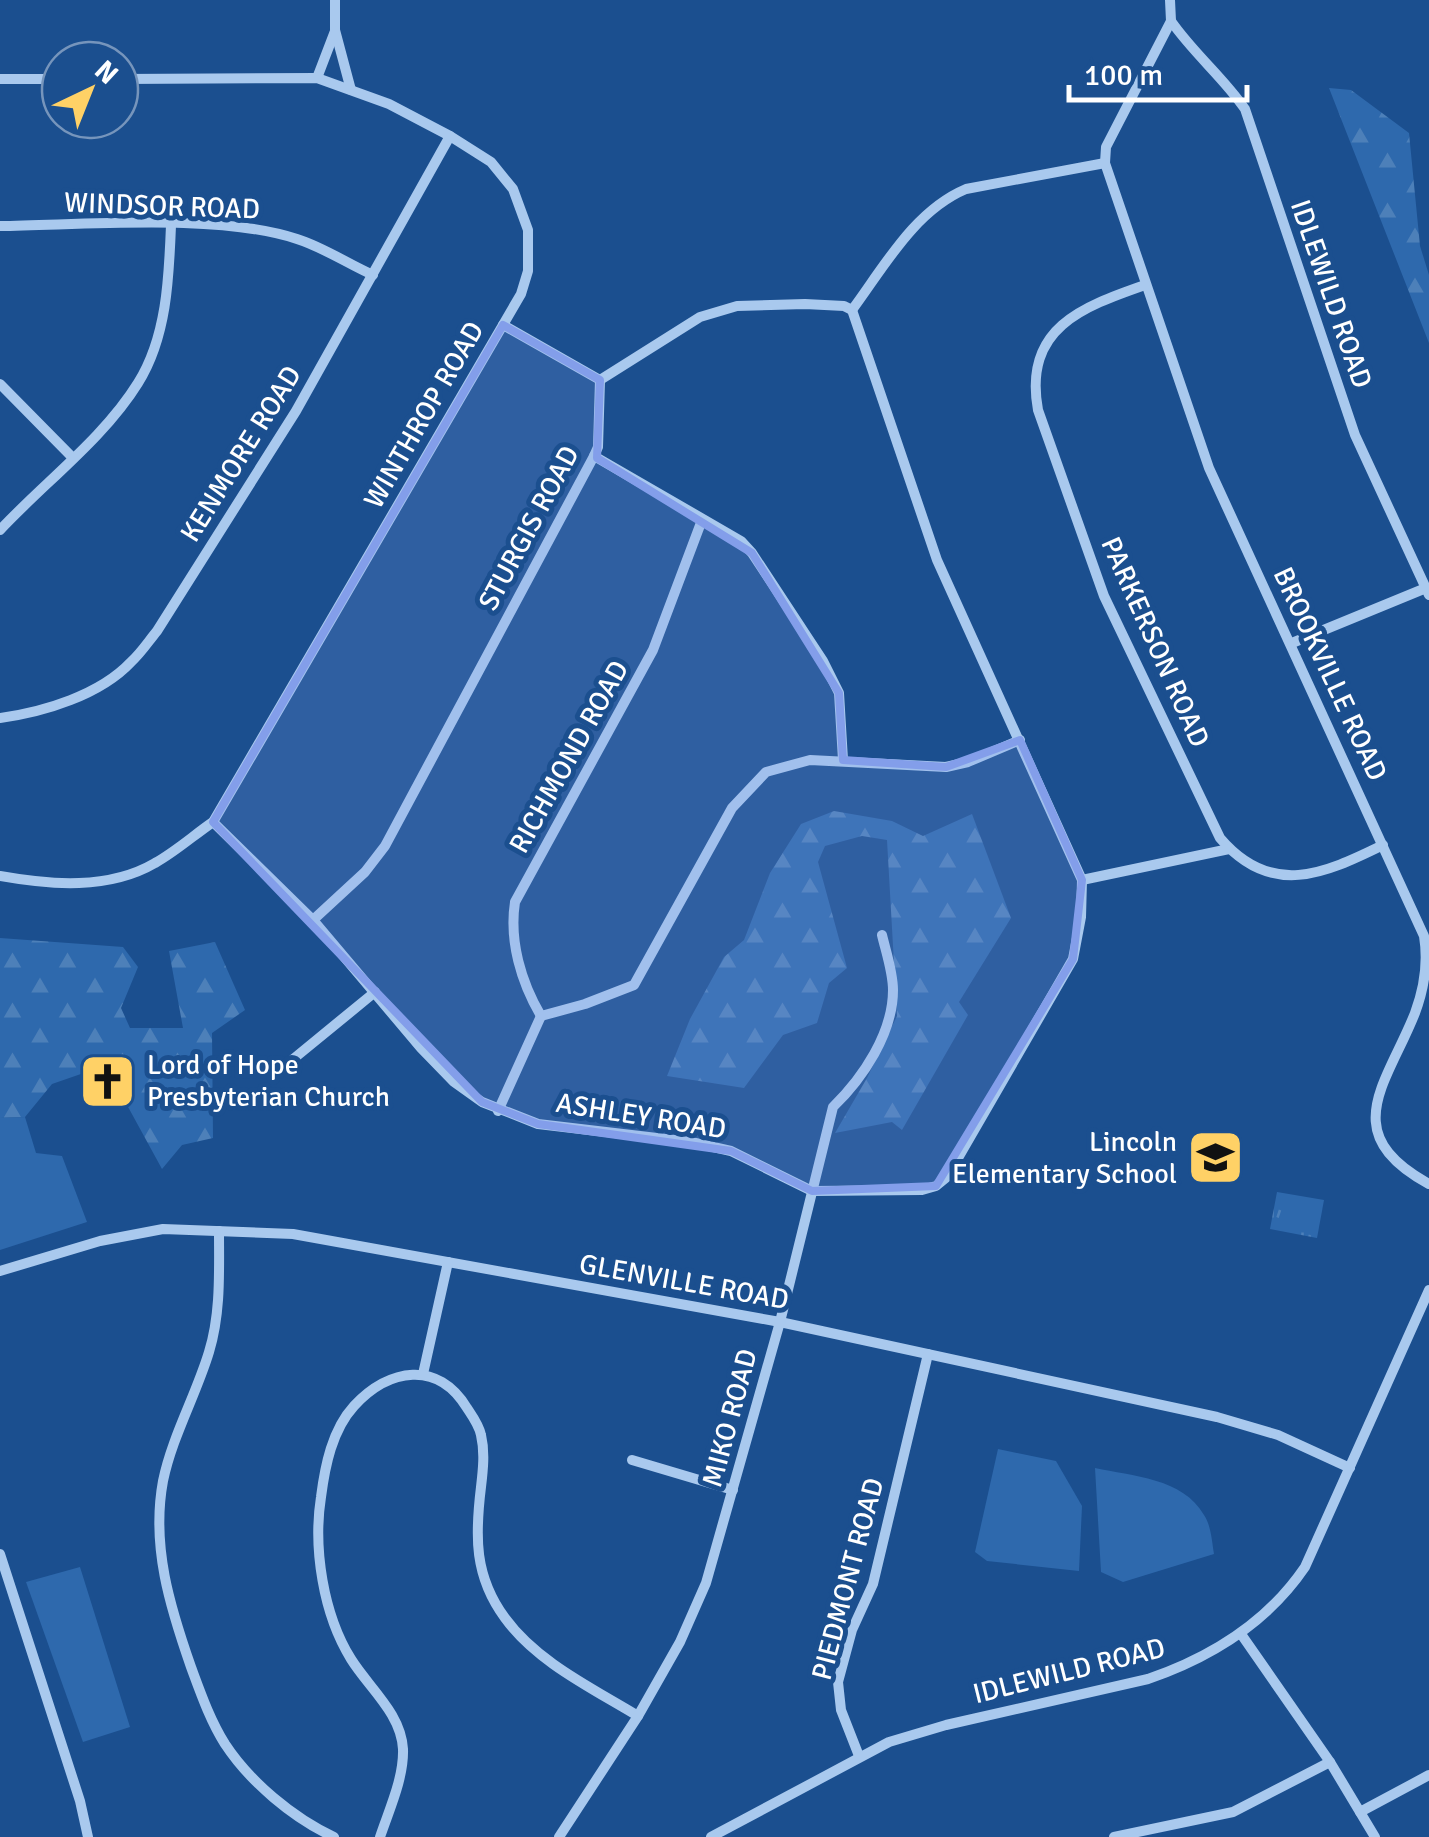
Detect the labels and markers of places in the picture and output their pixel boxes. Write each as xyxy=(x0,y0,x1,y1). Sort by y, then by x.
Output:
place label: Lord of Hope Presbyterian Church xyxy=(147,1048,390,1114)
church icon: Lord of Hope Presbyterian Church xyxy=(78,1051,138,1111)
place label: Lincoln Elementary School xyxy=(952,1125,1177,1191)
school or university icon: Lincoln Elementary School xyxy=(1186,1128,1246,1188)

